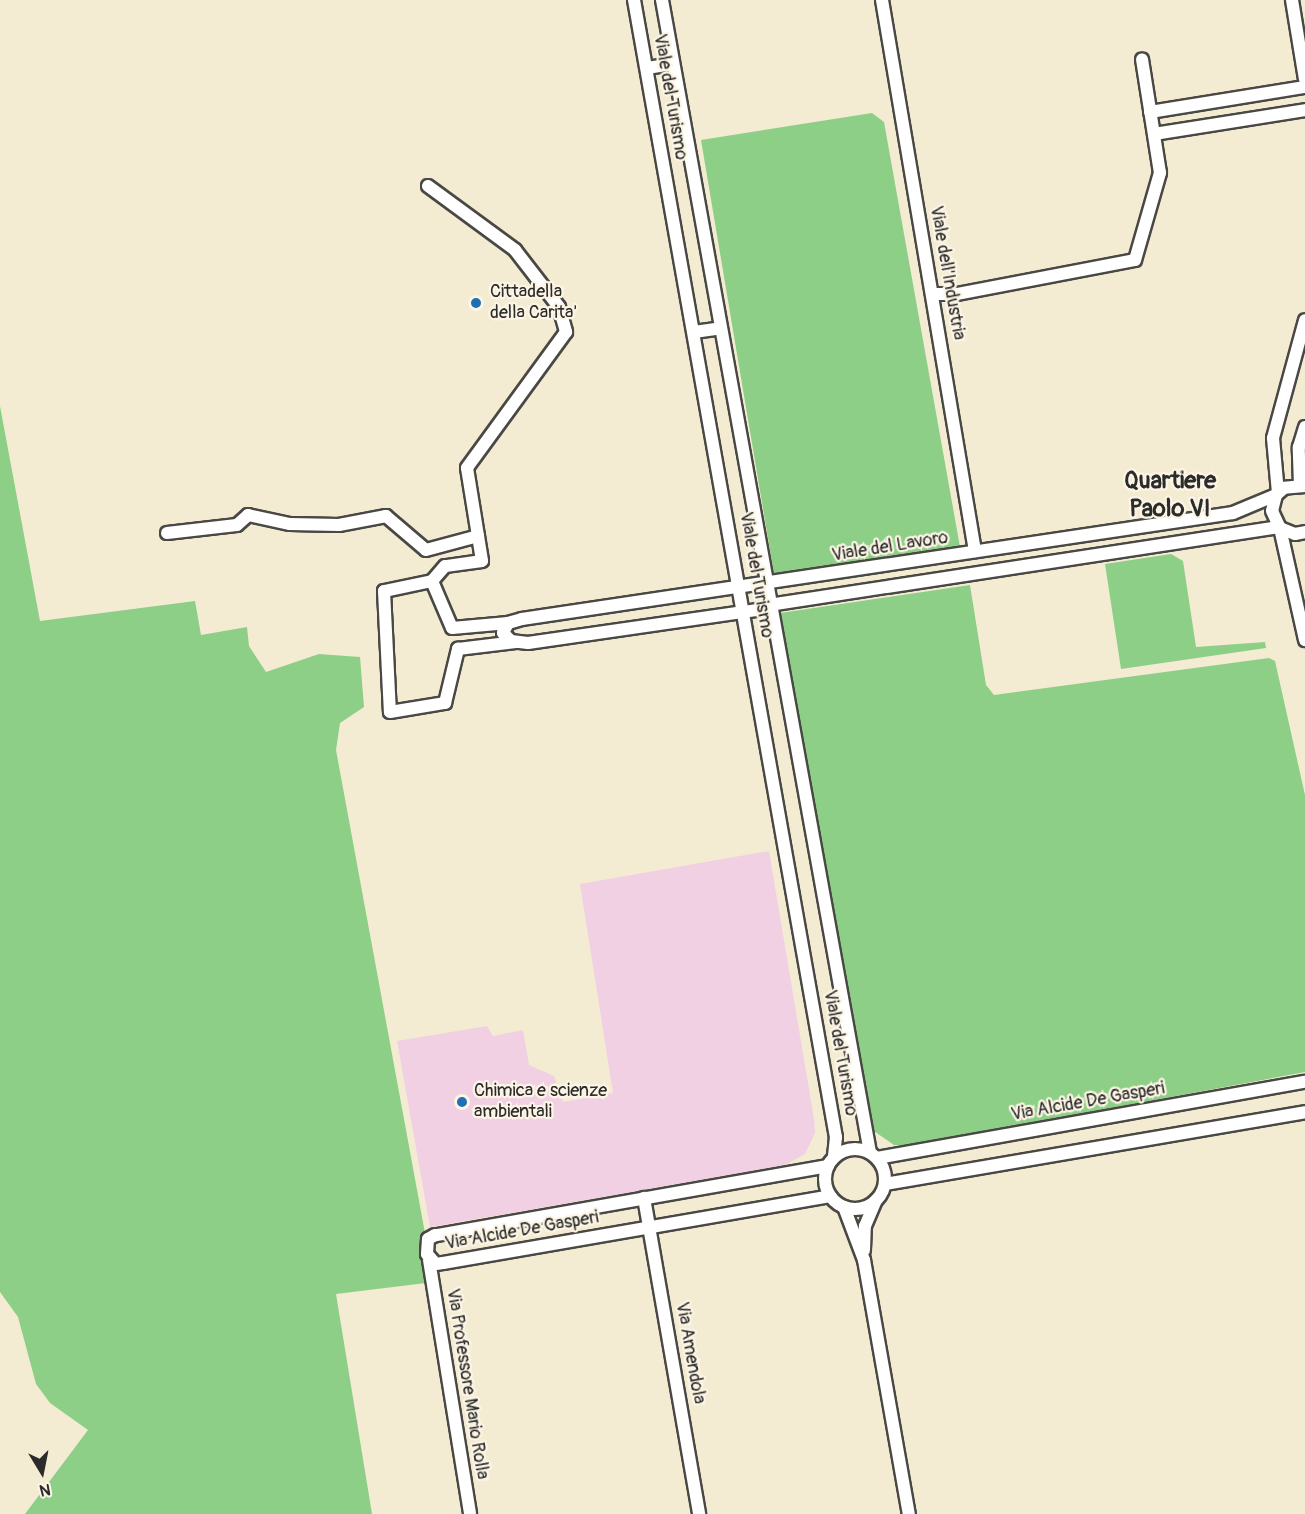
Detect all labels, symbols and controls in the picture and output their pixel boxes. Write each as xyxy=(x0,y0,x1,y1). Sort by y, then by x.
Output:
street label: Viale del Turismo xyxy=(648,32,692,162)
street label: Viale dell'Industria xyxy=(925,204,969,342)
place label: Cittadella della Carita' xyxy=(490,282,577,324)
marker: Cittadella della Carita' xyxy=(467,294,485,312)
district label: Quartiere Paolo VI xyxy=(1124,467,1216,523)
street label: Viale del Turismo xyxy=(734,510,778,640)
street label: Viale del Lavoro xyxy=(830,527,950,567)
street label: Viale del Turismo xyxy=(818,988,862,1118)
street label: Via Alcide De Gasperi xyxy=(1009,1078,1167,1126)
place label: Chimica e scienze ambientali xyxy=(474,1081,607,1124)
marker: Chimica e scienze ambientali xyxy=(455,1095,469,1109)
street label: Via Alcide De Gasperi xyxy=(443,1207,601,1255)
street label: Via Professore Mario Rolla xyxy=(441,1287,493,1481)
street label: Via Amendola xyxy=(670,1300,710,1406)
north arrow xyxy=(12,1442,72,1502)
text: N xyxy=(38,1479,52,1501)

